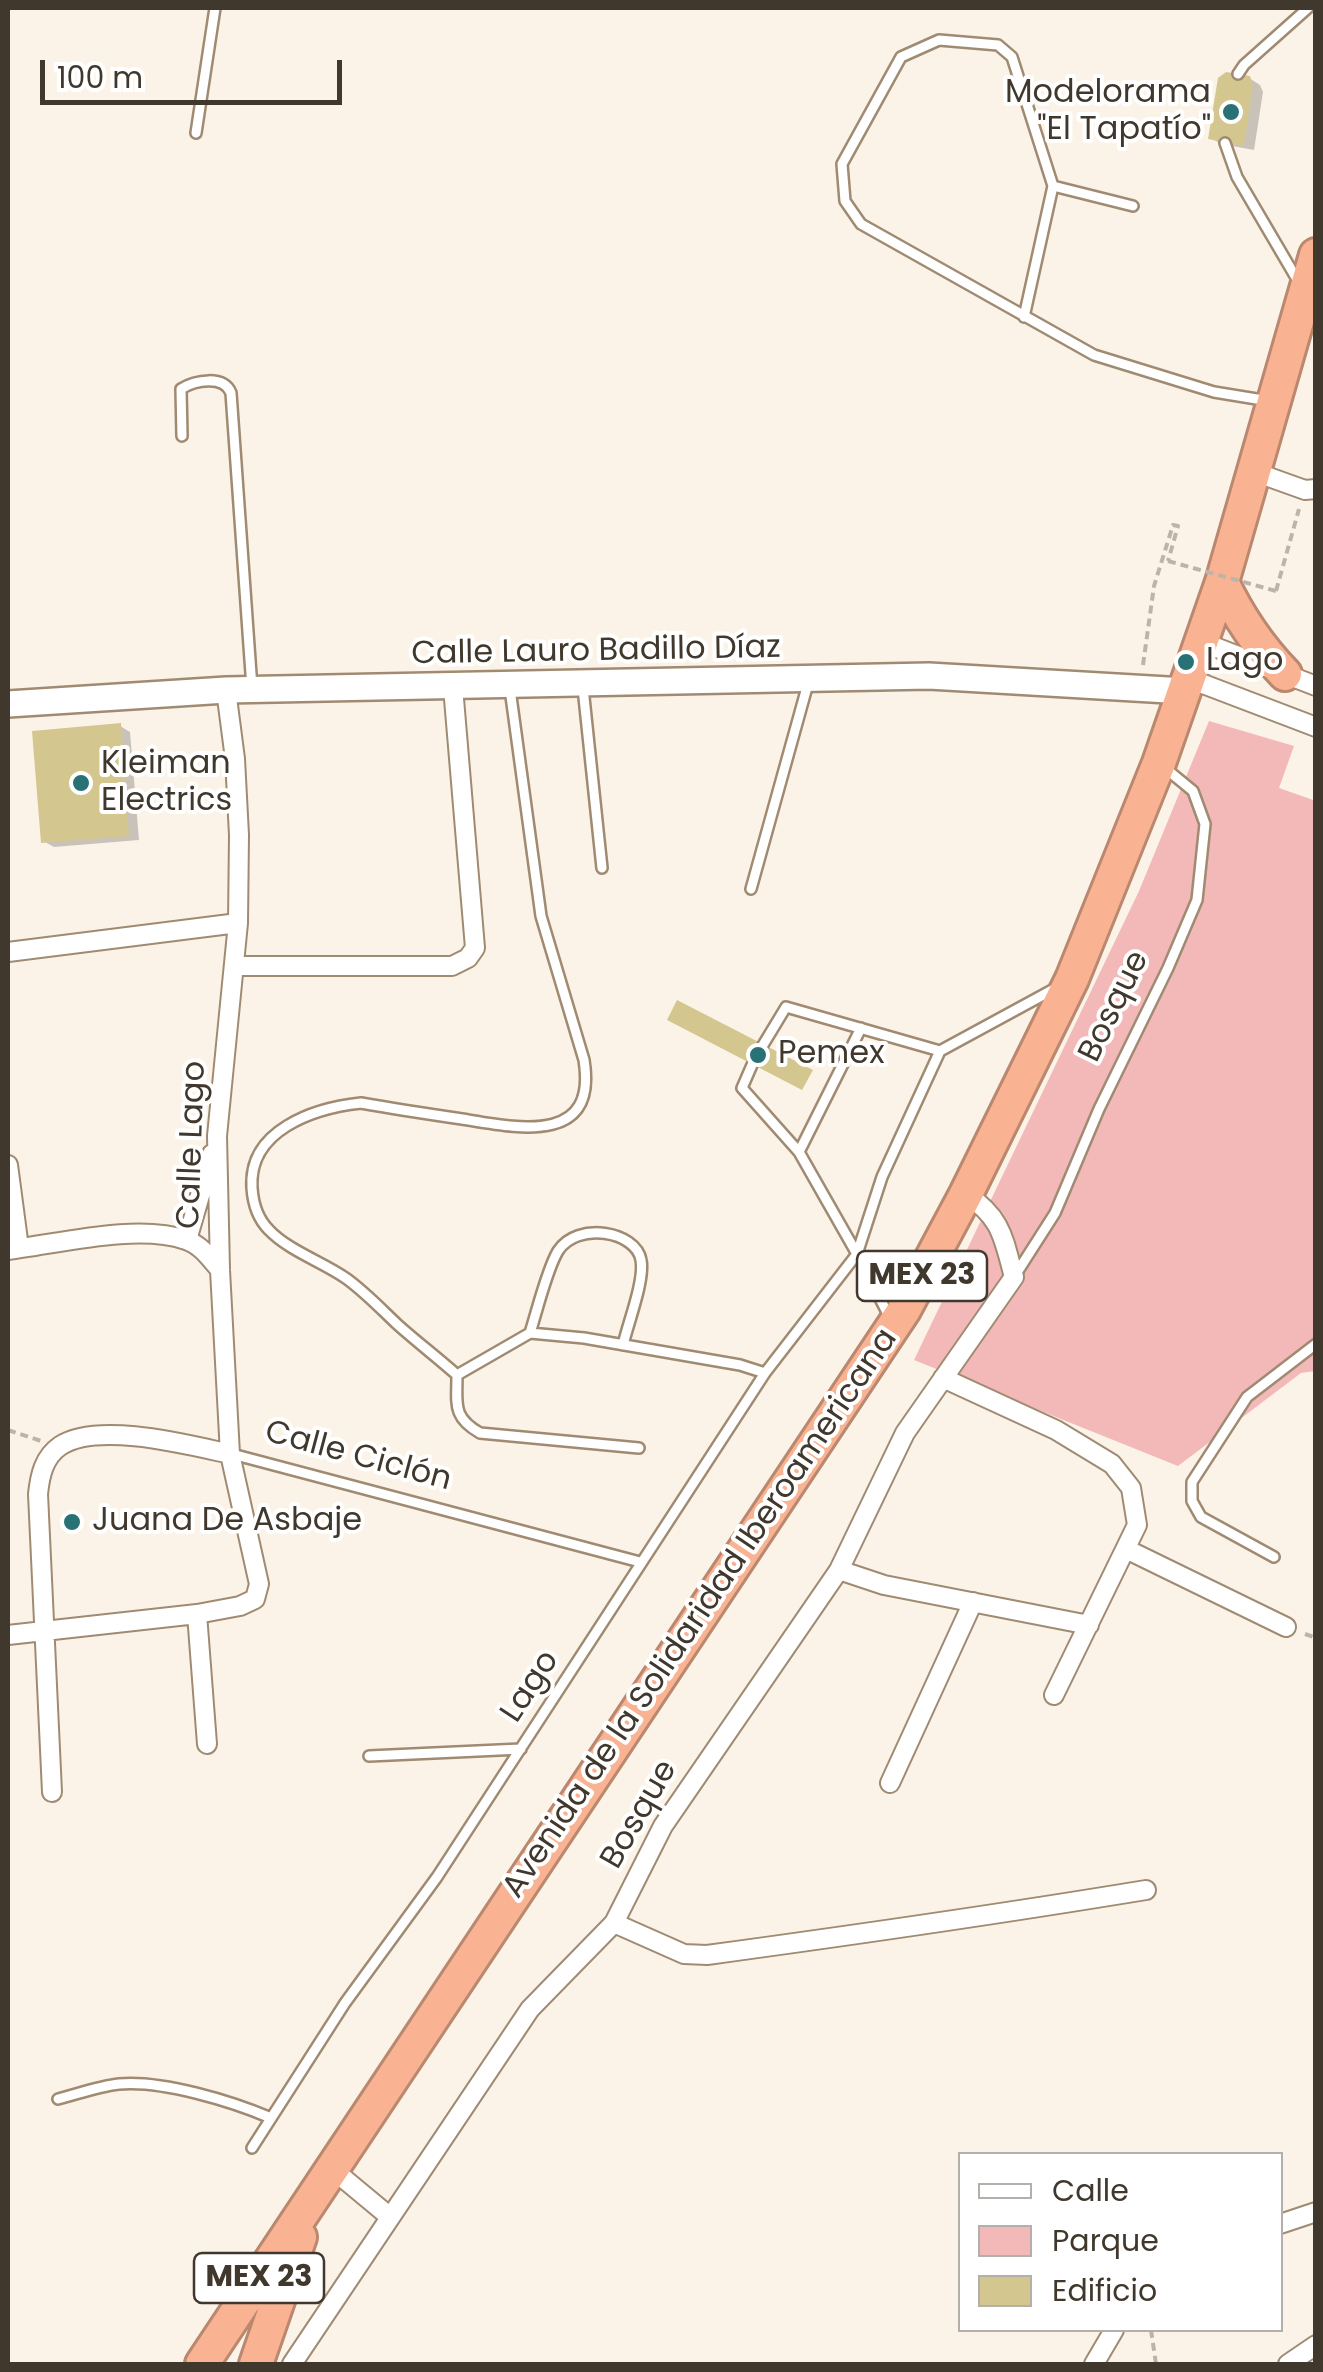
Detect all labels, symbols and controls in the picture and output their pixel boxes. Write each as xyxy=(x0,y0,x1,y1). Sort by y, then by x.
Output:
scale bar xyxy=(45,40,348,102)
text: 100 m xyxy=(57,56,143,99)
place label: Modelorama "El Tapatío" xyxy=(1005,75,1211,150)
marker: Modelorama "El Tapatío" xyxy=(1220,101,1242,123)
street label: Calle Lauro Badillo Díaz xyxy=(411,630,781,674)
place label: Lago xyxy=(1206,643,1284,681)
marker: Lago xyxy=(1175,651,1197,673)
place label: Kleiman Electrics xyxy=(101,746,232,821)
marker: Kleiman Electrics xyxy=(70,772,92,794)
street label: Bosque xyxy=(1072,945,1158,1069)
place label: Pemex xyxy=(778,1036,884,1074)
marker: Pemex xyxy=(747,1044,769,1066)
street label: Calle Lago xyxy=(171,1060,215,1230)
road number: MEX 23 xyxy=(857,1251,987,1301)
street label: Avenida de la Solidaridad Iberoamericana xyxy=(495,1322,907,1906)
street label: Calle Ciclón xyxy=(261,1414,455,1500)
place label: Juana De Asbaje xyxy=(92,1503,362,1541)
marker: Juana De Asbaje xyxy=(61,1511,83,1533)
street label: Lago xyxy=(494,1644,568,1730)
street label: Bosque xyxy=(594,1754,686,1876)
legend xyxy=(958,2152,1283,2332)
text: Calle xyxy=(1052,2169,1129,2212)
text: Parque xyxy=(1052,2219,1159,2262)
road number: MEX 23 xyxy=(194,2253,324,2303)
text: Edificio xyxy=(1052,2269,1157,2312)

